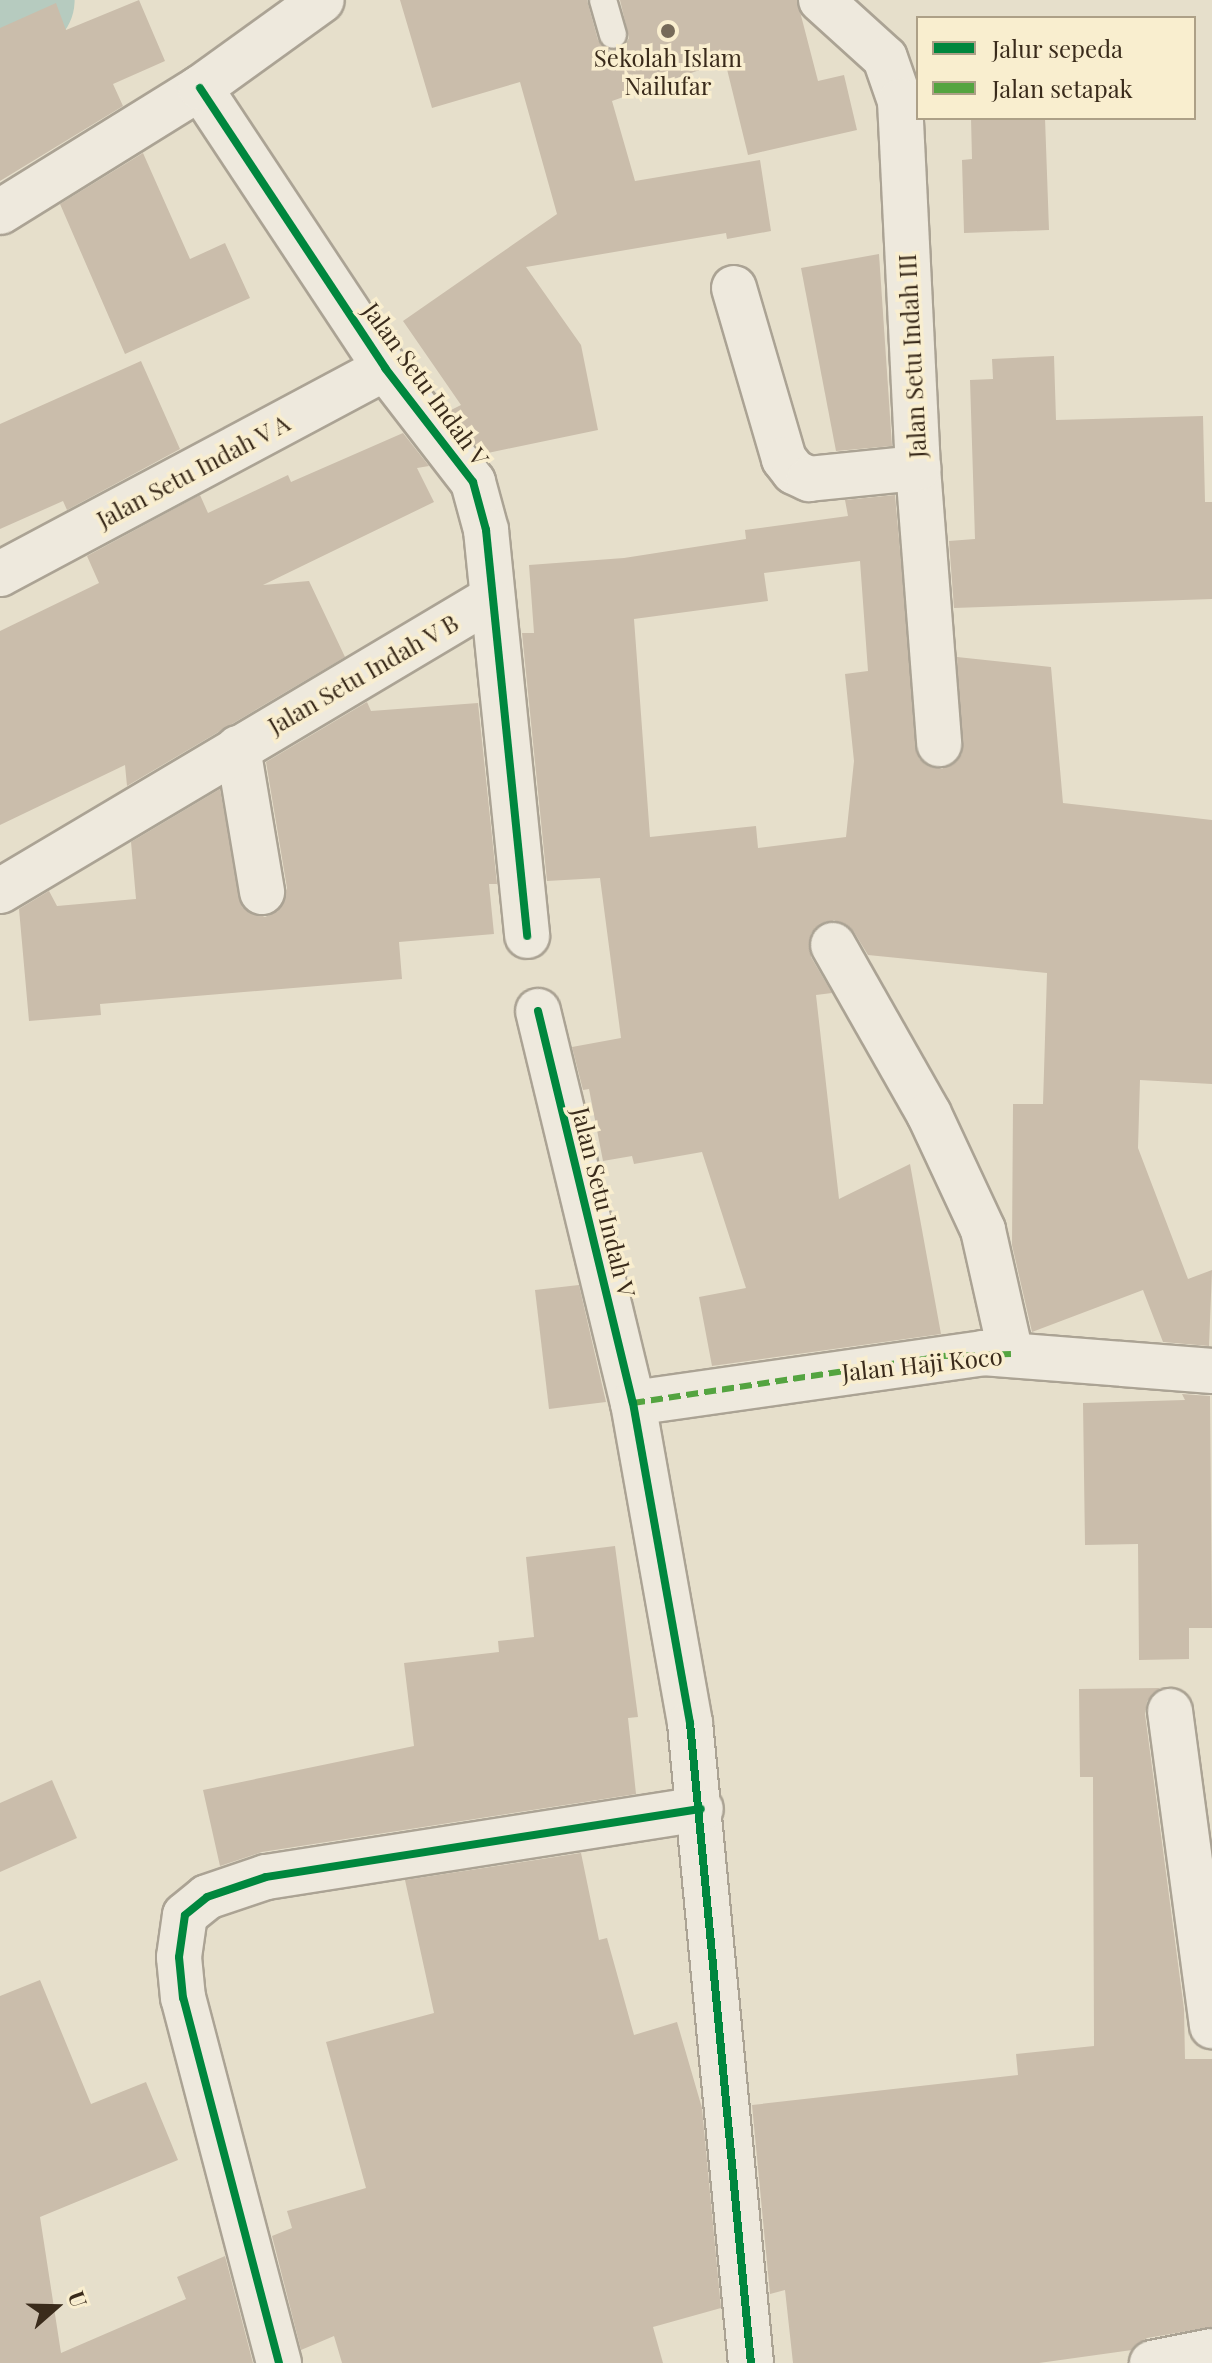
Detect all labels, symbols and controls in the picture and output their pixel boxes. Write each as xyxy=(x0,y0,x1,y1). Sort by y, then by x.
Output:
legend xyxy=(916,16,1196,120)
marker: Sekolah Islam Nailufar xyxy=(659,22,677,40)
text: Jalur sepeda xyxy=(992,32,1123,64)
place label: Sekolah Islam Nailufar xyxy=(594,44,742,100)
text: Jalan setapak xyxy=(992,72,1133,104)
street label: Jalan Setu Indah III xyxy=(892,253,932,459)
street label: Jalan Setu Indah V xyxy=(357,296,495,472)
street label: Jalan Setu Indah V A xyxy=(91,407,295,535)
street label: Jalan Setu Indah V B xyxy=(262,607,464,741)
street label: Jalan Setu Indah V xyxy=(566,1104,642,1300)
street label: Jalan Haji Koco xyxy=(840,1341,1004,1387)
north arrow xyxy=(16,2267,96,2347)
text: U xyxy=(62,2287,95,2311)

